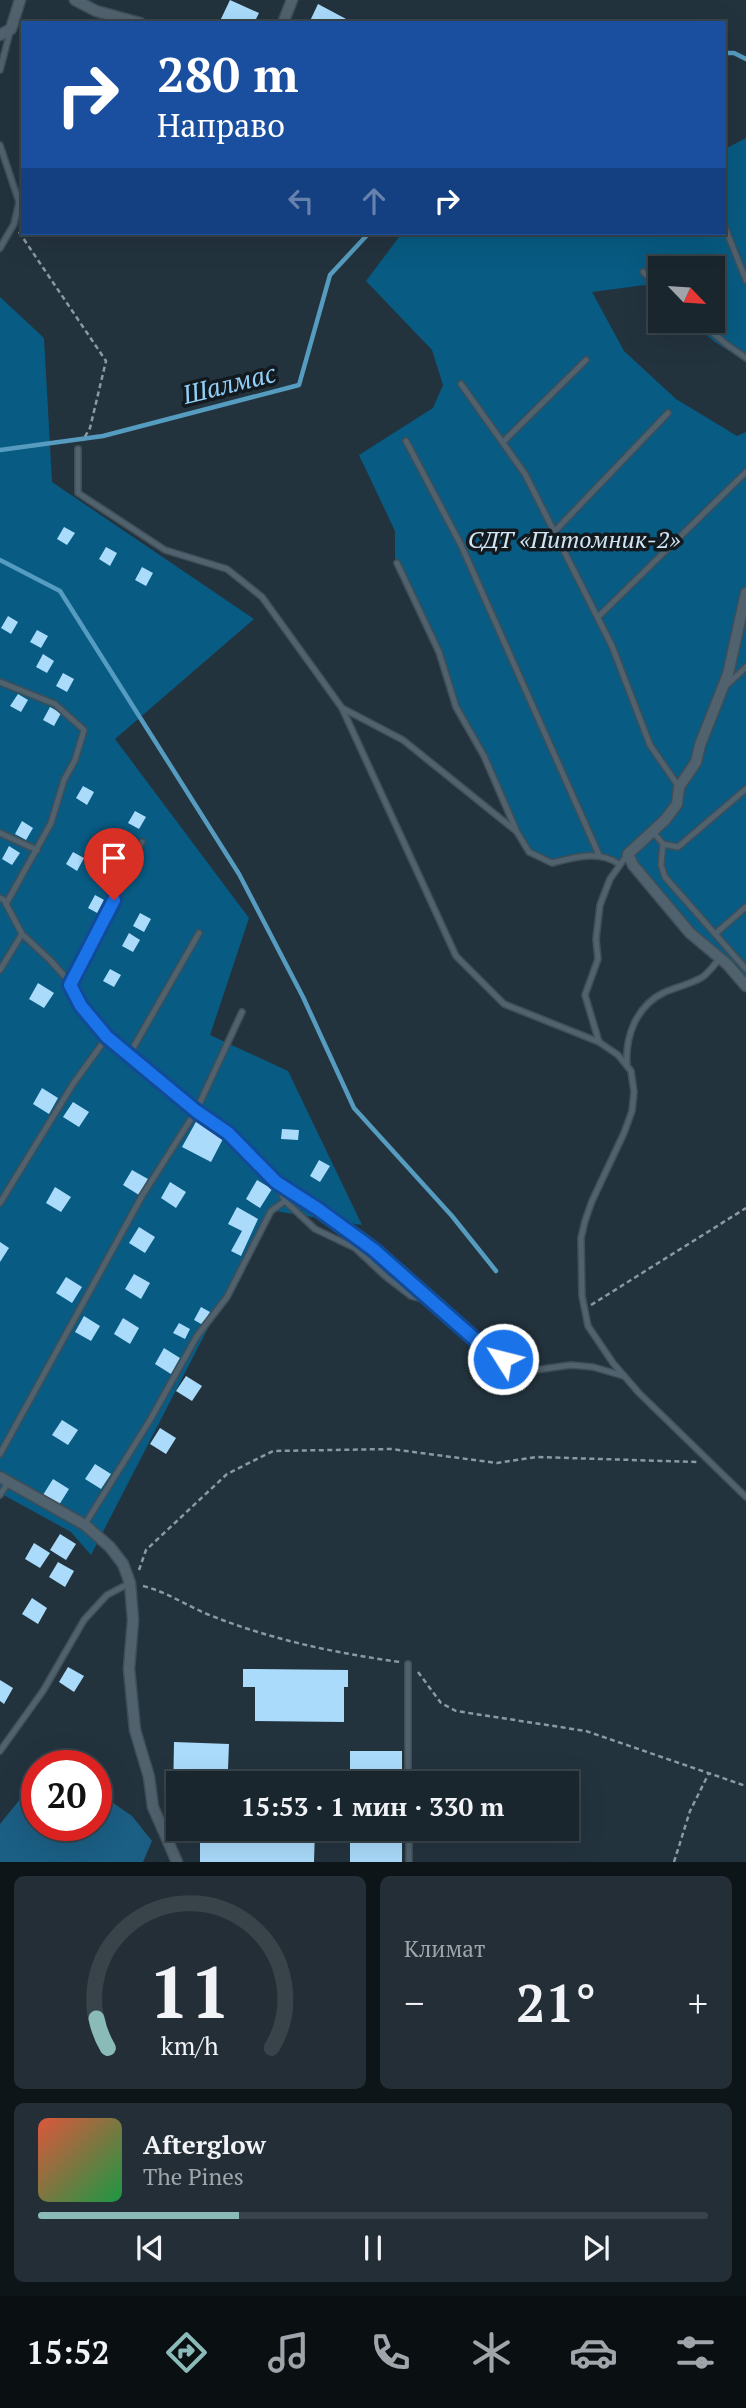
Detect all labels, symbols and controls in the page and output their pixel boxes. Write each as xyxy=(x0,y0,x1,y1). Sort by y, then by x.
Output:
text: 280 m xyxy=(157,41,299,106)
icon: right xyxy=(42,49,133,140)
text: Направо xyxy=(157,104,285,146)
icon: left xyxy=(282,182,320,220)
icon: ahead xyxy=(355,182,393,220)
icon: right xyxy=(428,182,466,220)
north arrow xyxy=(648,256,724,332)
map controls xyxy=(648,256,725,333)
water label: Шалмас xyxy=(178,355,280,411)
park label: СДТ «Питомник-2» xyxy=(468,523,680,555)
pin xyxy=(84,828,144,900)
icon: arrive xyxy=(95,839,133,877)
position arrow xyxy=(466,1322,540,1396)
speed limit sign: 20 xyxy=(21,1750,112,1841)
text: 15:53 · 1 мин · 330 m xyxy=(241,1789,504,1823)
text: Климат xyxy=(404,1933,485,1964)
text: 11 xyxy=(149,1943,231,2040)
text: 21° xyxy=(516,1968,596,2037)
text: − xyxy=(404,1978,424,2028)
text: + xyxy=(688,1978,708,2028)
text: km/h xyxy=(161,2029,219,2062)
text: Afterglow xyxy=(143,2127,266,2161)
text: The Pines xyxy=(143,2161,244,2192)
icon: previous xyxy=(131,2229,169,2267)
icon: pause xyxy=(354,2229,392,2267)
icon: next xyxy=(577,2229,615,2267)
icon: directions xyxy=(162,2328,211,2377)
icon: music xyxy=(264,2328,313,2377)
icon: phone xyxy=(366,2328,415,2377)
icon: climate xyxy=(467,2328,516,2377)
icon: car xyxy=(569,2328,618,2377)
icon: filters xyxy=(671,2328,720,2377)
text: 15:52 xyxy=(26,2331,110,2373)

